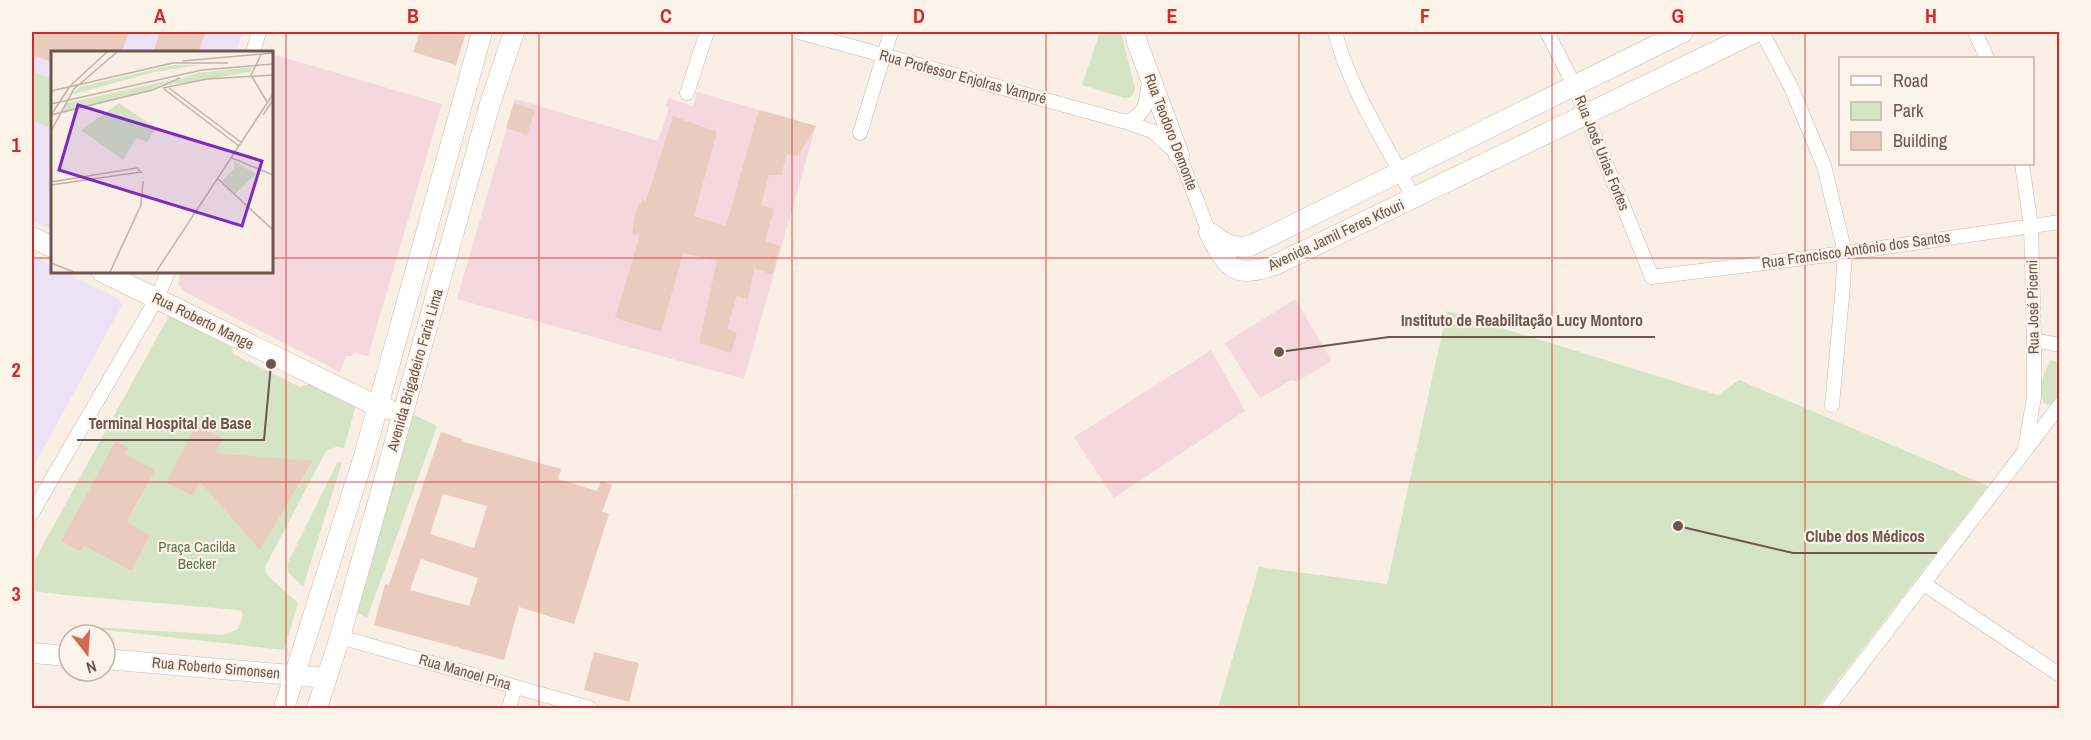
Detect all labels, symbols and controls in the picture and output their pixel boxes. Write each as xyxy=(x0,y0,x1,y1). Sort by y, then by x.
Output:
text: A xyxy=(154,2,166,29)
text: B xyxy=(407,2,419,29)
text: C xyxy=(660,2,672,29)
text: D xyxy=(913,2,925,29)
text: E xyxy=(1167,2,1178,29)
text: F xyxy=(1420,2,1430,29)
text: G xyxy=(1672,2,1684,29)
text: H xyxy=(1925,2,1937,29)
street label: Rua Professor Enjolras Vampré xyxy=(877,44,1049,109)
inset map xyxy=(51,51,273,273)
legend xyxy=(1839,57,2034,165)
text: Road xyxy=(1893,68,1928,93)
street label: Rua Teodoro Demonte xyxy=(1140,70,1203,193)
street label: Rua José Urias Fortes xyxy=(1570,92,1635,214)
text: Park xyxy=(1893,98,1924,123)
text: Building xyxy=(1893,128,1948,153)
text: 1 xyxy=(11,131,21,158)
street label: Avenida Jamil Feres Kfouri xyxy=(1263,194,1407,276)
street label: Rua Francisco Antônio dos Santos xyxy=(1760,226,1952,273)
street label: Rua José Picerni xyxy=(2021,260,2044,354)
street label: Avenida Brigadeiro Faria Lima xyxy=(381,286,448,455)
street label: Rua Roberto Mange xyxy=(149,287,258,354)
callout: Instituto de Reabilitação Lucy Montoro xyxy=(1389,303,1655,337)
text: Instituto de Reabilitação Lucy Montoro xyxy=(1401,309,1643,331)
text: 2 xyxy=(11,356,21,383)
callout: Terminal Hospital de Base xyxy=(77,406,264,440)
text: Terminal Hospital de Base xyxy=(88,412,252,434)
callout: Clube dos Médicos xyxy=(1793,519,1937,553)
text: Clube dos Médicos xyxy=(1805,525,1925,547)
park label: Praça Cacilda Becker xyxy=(158,536,236,574)
text: 3 xyxy=(11,580,21,607)
north arrow xyxy=(57,623,117,683)
street label: Rua Manoel Pina xyxy=(417,648,514,695)
street label: Rua Roberto Simonsen xyxy=(151,651,281,684)
text: N xyxy=(84,655,99,679)

